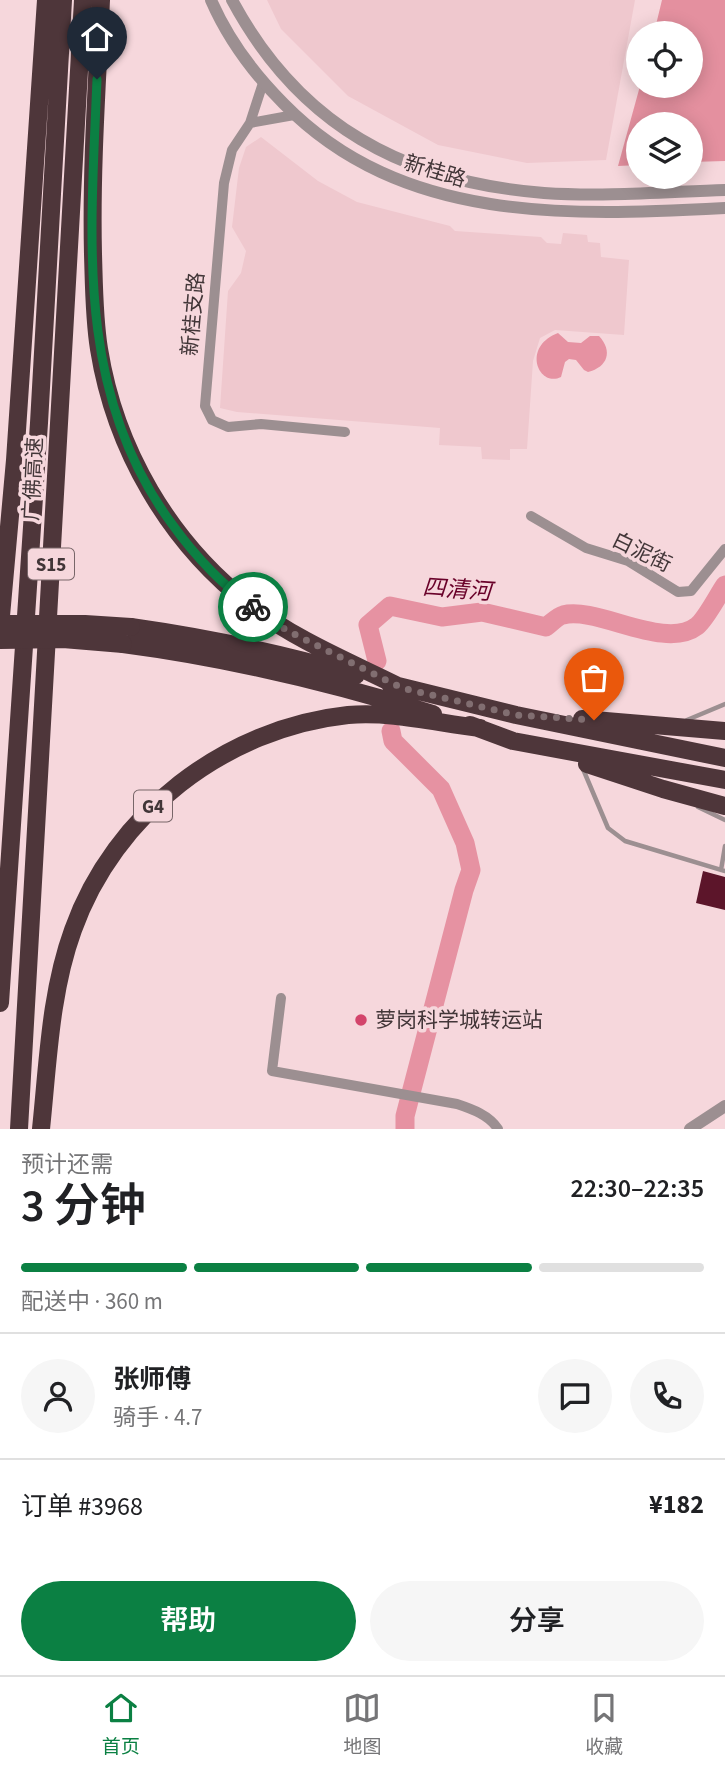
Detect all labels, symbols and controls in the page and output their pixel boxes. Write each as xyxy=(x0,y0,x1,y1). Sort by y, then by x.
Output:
pin xyxy=(67,7,127,79)
icon: home xyxy=(78,18,116,56)
map controls xyxy=(626,21,703,189)
button: locate xyxy=(626,21,703,98)
button: layers xyxy=(626,112,703,189)
street label: 新桂路 xyxy=(400,147,470,195)
street label: 新桂支路 xyxy=(174,271,212,357)
street label: 广佛高速 xyxy=(16,436,50,522)
street label: 白泥街 xyxy=(607,525,677,579)
road number: S15 xyxy=(28,548,74,580)
water label: 四清河 xyxy=(421,571,497,609)
courier xyxy=(218,572,288,642)
icon: bike xyxy=(234,588,272,626)
pin xyxy=(564,648,624,720)
icon: bag xyxy=(575,659,613,697)
road number: G4 xyxy=(134,790,172,821)
place label: 萝岗科学城转运站 xyxy=(375,1005,543,1035)
marker: 萝岗科学城转运站 xyxy=(353,1012,369,1028)
text: 预计还需 xyxy=(21,1148,113,1181)
text: 22:30–22:35 xyxy=(571,1170,704,1207)
text: 3 分钟 xyxy=(21,1174,146,1239)
text: 配送中 · 360 m xyxy=(21,1285,163,1318)
button: person xyxy=(21,1359,95,1433)
button: chat xyxy=(538,1359,612,1433)
button: phone xyxy=(630,1359,704,1433)
text: 张师傅 xyxy=(113,1361,191,1398)
text: 骑手 · 4.7 xyxy=(113,1401,203,1434)
text: ¥182 xyxy=(649,1486,704,1523)
text: 订单 #3968 xyxy=(21,1488,143,1525)
button: 帮助 xyxy=(21,1581,356,1661)
button: 分享 xyxy=(370,1581,704,1661)
tab: 首页 xyxy=(102,1689,140,1761)
tab: 地图 xyxy=(343,1689,381,1761)
tab: 收藏 xyxy=(585,1689,623,1761)

